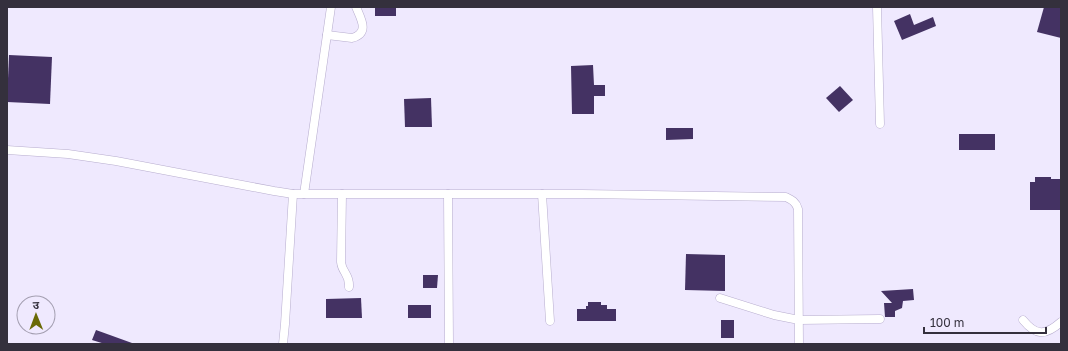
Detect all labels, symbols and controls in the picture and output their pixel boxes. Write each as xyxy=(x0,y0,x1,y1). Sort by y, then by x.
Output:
north arrow xyxy=(16,295,56,335)
text: उ xyxy=(32,298,40,311)
scale bar xyxy=(924,309,1046,335)
text: 100 m xyxy=(930,315,964,330)

